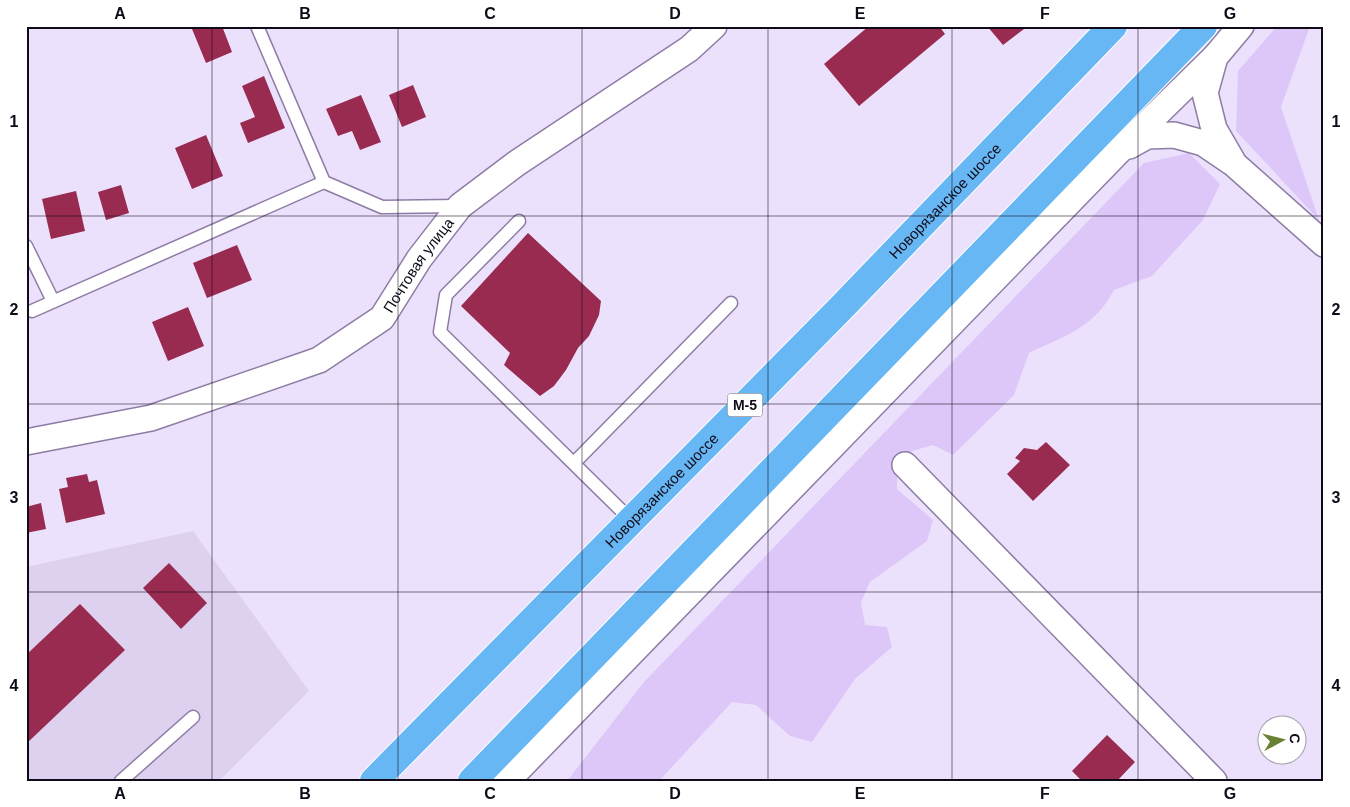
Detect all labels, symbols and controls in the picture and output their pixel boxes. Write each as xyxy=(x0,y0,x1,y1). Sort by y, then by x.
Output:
text: A xyxy=(114,5,126,22)
text: B xyxy=(299,5,311,22)
text: C xyxy=(484,5,496,22)
text: D xyxy=(669,5,681,22)
text: E xyxy=(855,5,866,22)
text: F xyxy=(1040,5,1050,22)
text: G xyxy=(1224,5,1236,22)
text: 1 xyxy=(10,113,19,130)
text: 1 xyxy=(1332,113,1341,130)
street label: Новорязанское шоссе xyxy=(885,139,1004,262)
street label: Почтовая улица xyxy=(379,213,457,315)
text: 2 xyxy=(10,301,19,318)
text: 2 xyxy=(1332,301,1341,318)
road number: М-5 xyxy=(728,394,762,416)
street label: Новорязанское шоссе xyxy=(601,429,722,551)
text: 3 xyxy=(10,489,19,506)
text: 3 xyxy=(1332,489,1341,506)
text: 4 xyxy=(10,677,19,694)
text: 4 xyxy=(1332,677,1341,694)
north arrow xyxy=(1258,714,1308,764)
text: С xyxy=(1286,732,1303,744)
text: A xyxy=(114,785,126,802)
text: B xyxy=(299,785,311,802)
text: C xyxy=(484,785,496,802)
text: D xyxy=(669,785,681,802)
text: E xyxy=(855,785,866,802)
text: F xyxy=(1040,785,1050,802)
text: G xyxy=(1224,785,1236,802)

